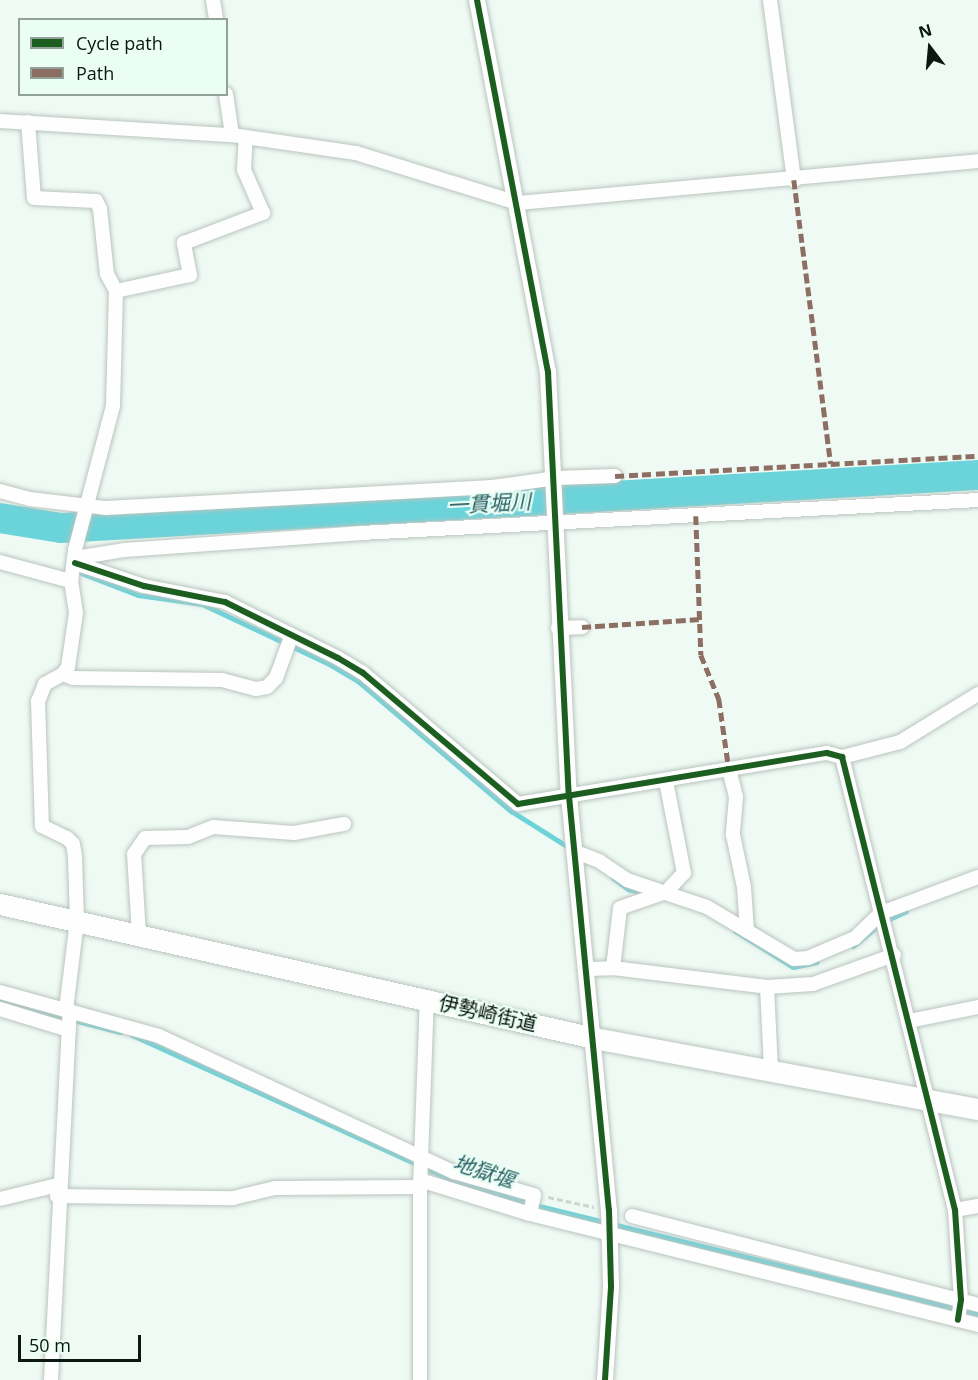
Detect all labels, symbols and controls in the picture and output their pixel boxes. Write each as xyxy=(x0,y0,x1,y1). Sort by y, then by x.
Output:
legend xyxy=(18,18,228,96)
north arrow xyxy=(900,18,960,78)
text: N xyxy=(916,18,934,43)
text: Cycle path xyxy=(76,31,163,55)
text: Path xyxy=(76,61,114,85)
water label: 一貫堀川 xyxy=(446,488,532,518)
street label: 伊勢崎街道 xyxy=(437,990,539,1036)
water label: 地獄堰 xyxy=(450,1149,518,1193)
scale bar xyxy=(21,1323,144,1361)
text: 50 m xyxy=(29,1333,71,1357)

